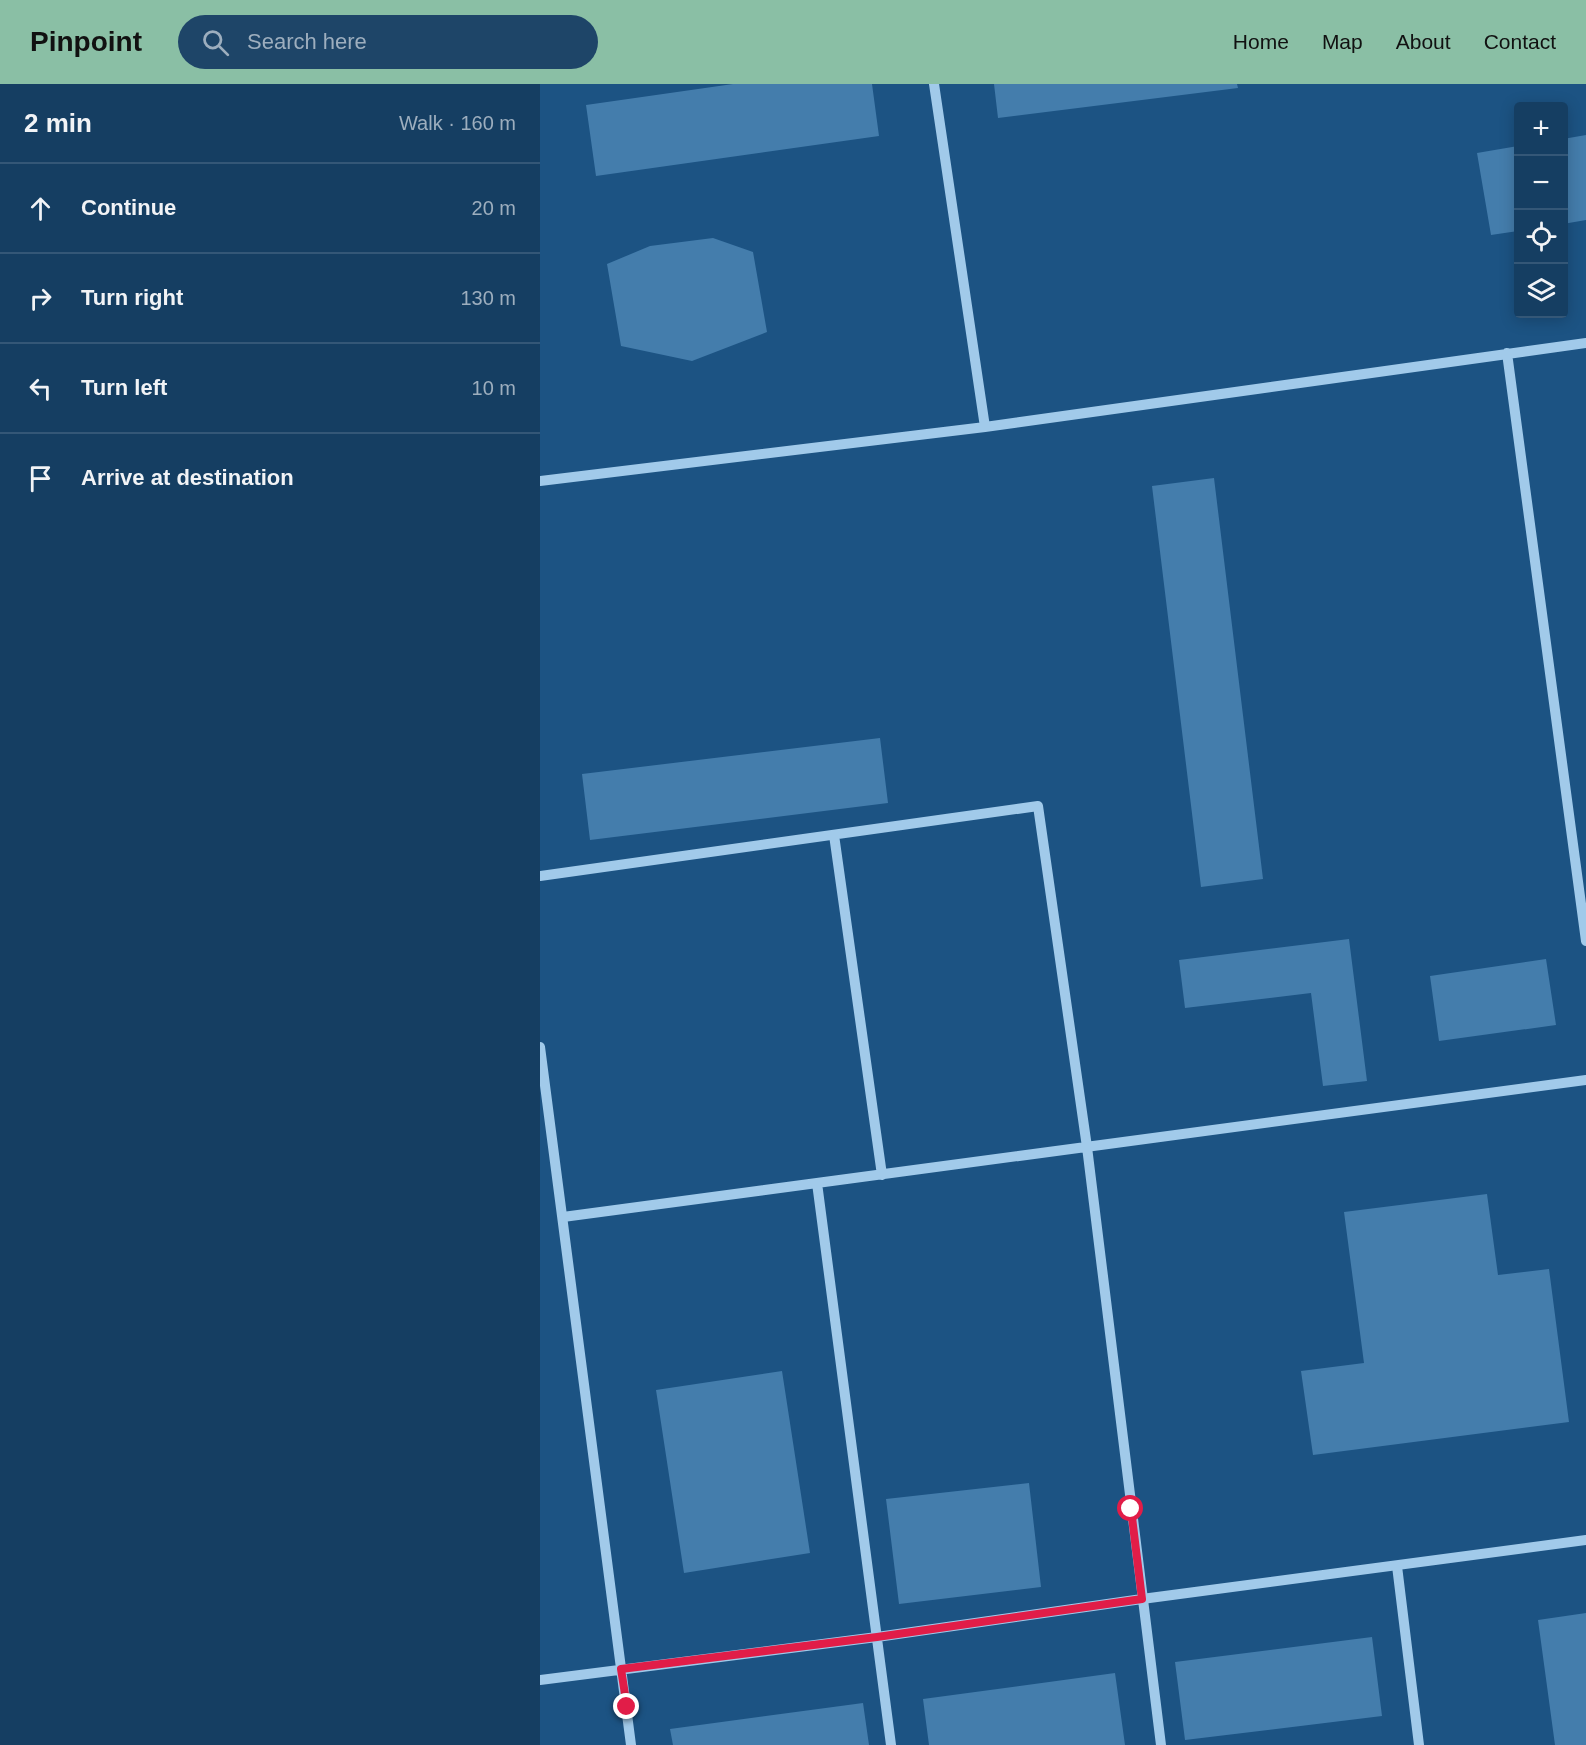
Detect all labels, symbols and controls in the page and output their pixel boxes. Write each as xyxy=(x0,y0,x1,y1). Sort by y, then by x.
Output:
search box xyxy=(178,15,598,69)
text: Pinpoint xyxy=(30,26,142,57)
icon: search xyxy=(199,26,232,59)
text: Search here xyxy=(247,29,367,54)
text: Home xyxy=(1233,30,1289,53)
text: Map xyxy=(1322,30,1363,53)
text: About xyxy=(1396,30,1451,53)
text: Contact xyxy=(1484,30,1556,53)
map controls xyxy=(1514,102,1568,318)
button: + xyxy=(1514,102,1568,156)
text: 2 min xyxy=(24,108,92,138)
text: Walk · 160 m xyxy=(399,112,516,134)
button: − xyxy=(1514,156,1568,210)
icon: ahead xyxy=(24,192,57,225)
text: Continue xyxy=(81,195,176,220)
text: 20 m xyxy=(472,197,516,219)
button: locate xyxy=(1514,210,1568,264)
button: layers xyxy=(1514,264,1568,318)
icon: right xyxy=(24,282,57,315)
text: Turn right xyxy=(81,285,183,310)
text: 130 m xyxy=(460,287,516,309)
icon: left xyxy=(24,372,57,405)
text: Turn left xyxy=(81,375,167,400)
text: 10 m xyxy=(472,377,516,399)
icon: arrive xyxy=(24,462,57,495)
text: Arrive at destination xyxy=(81,465,294,490)
route start xyxy=(1117,1495,1143,1521)
route end xyxy=(613,1693,639,1719)

